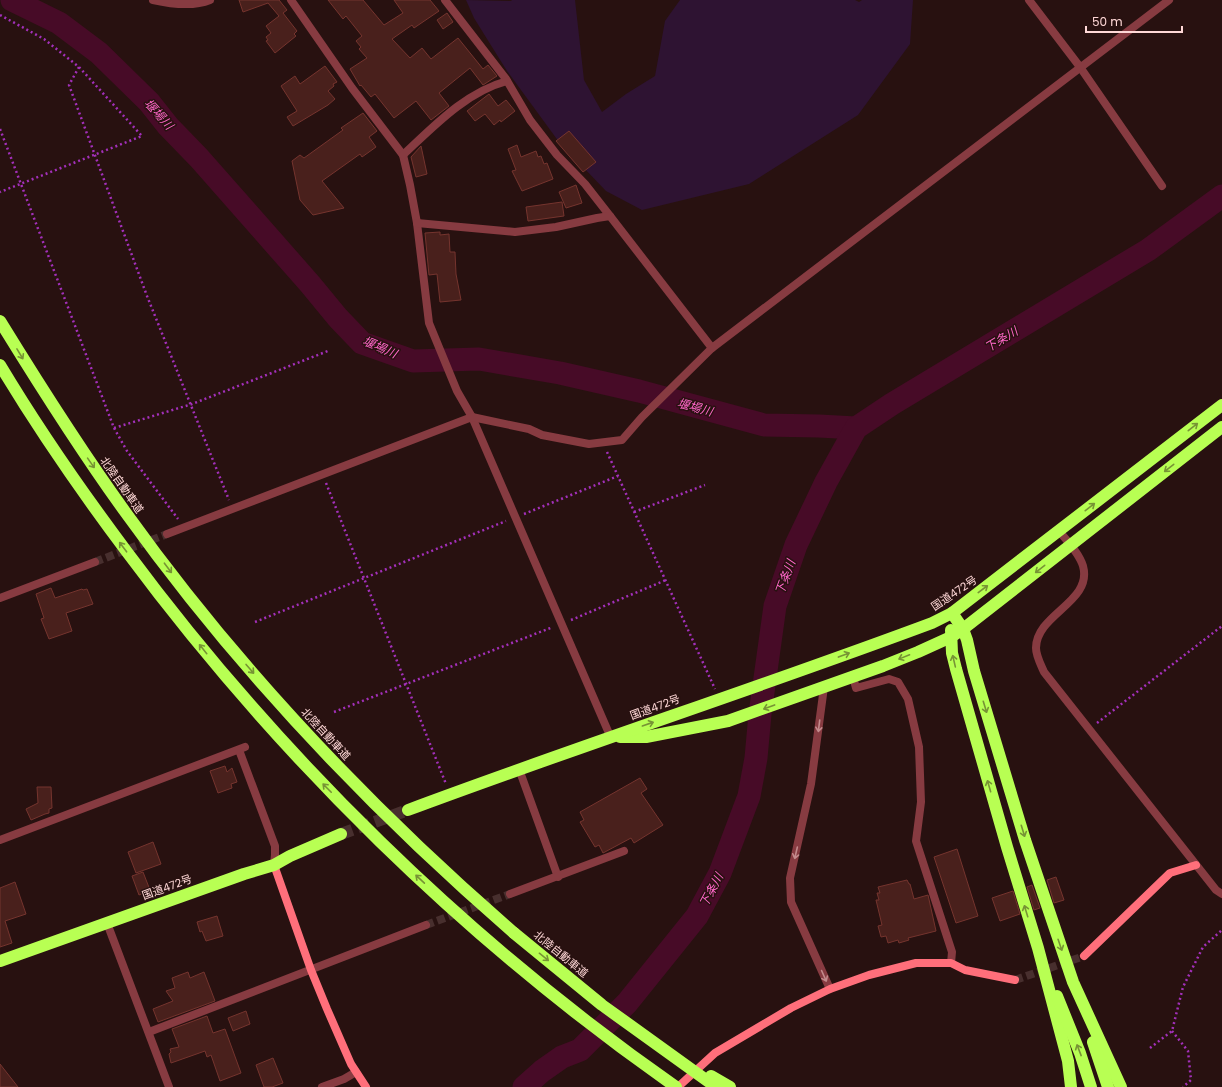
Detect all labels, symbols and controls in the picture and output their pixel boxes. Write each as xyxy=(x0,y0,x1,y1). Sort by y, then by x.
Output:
scale bar xyxy=(1086,8,1182,34)
text: 50 m xyxy=(1092,13,1123,30)
water label: 堰場川 xyxy=(141,95,179,135)
water label: 下条川 xyxy=(981,321,1023,356)
water label: 堰場川 xyxy=(360,332,402,363)
one-way arrow xyxy=(17,348,25,360)
water label: 堰場川 xyxy=(675,394,717,420)
one-way arrow xyxy=(1187,423,1198,432)
street label: 北陸自動車道 xyxy=(97,453,147,517)
one-way arrow xyxy=(87,457,95,468)
one-way arrow xyxy=(1164,464,1175,472)
one-way arrow xyxy=(1084,503,1095,511)
one-way arrow xyxy=(119,541,127,552)
water label: 下条川 xyxy=(771,555,800,597)
one-way arrow xyxy=(163,563,172,574)
one-way arrow xyxy=(1035,565,1046,574)
street label: 国道472号 xyxy=(928,572,980,614)
one-way arrow xyxy=(977,585,988,593)
one-way arrow xyxy=(198,644,207,655)
one-way arrow xyxy=(838,650,850,658)
one-way arrow xyxy=(899,654,911,662)
one-way arrow xyxy=(949,655,957,668)
one-way arrow xyxy=(245,664,254,674)
street label: 国道472号 xyxy=(628,691,682,723)
one-way arrow xyxy=(982,700,989,713)
one-way arrow xyxy=(763,703,775,711)
street label: 北陸自動車道 xyxy=(298,704,354,764)
one-way arrow xyxy=(641,719,653,727)
one-way arrow xyxy=(815,719,823,732)
one-way arrow xyxy=(985,780,992,793)
one-way arrow xyxy=(322,783,332,793)
one-way arrow xyxy=(1020,825,1027,838)
one-way arrow xyxy=(791,847,799,860)
water label: 下条川 xyxy=(695,868,728,910)
street label: 国道472号 xyxy=(140,871,194,903)
one-way arrow xyxy=(415,874,425,884)
one-way arrow xyxy=(1022,905,1029,918)
street label: 北陸自動車道 xyxy=(530,927,592,981)
one-way arrow xyxy=(1057,938,1064,951)
one-way arrow xyxy=(538,953,549,962)
one-way arrow xyxy=(821,970,828,982)
one-way arrow xyxy=(1074,1045,1082,1057)

